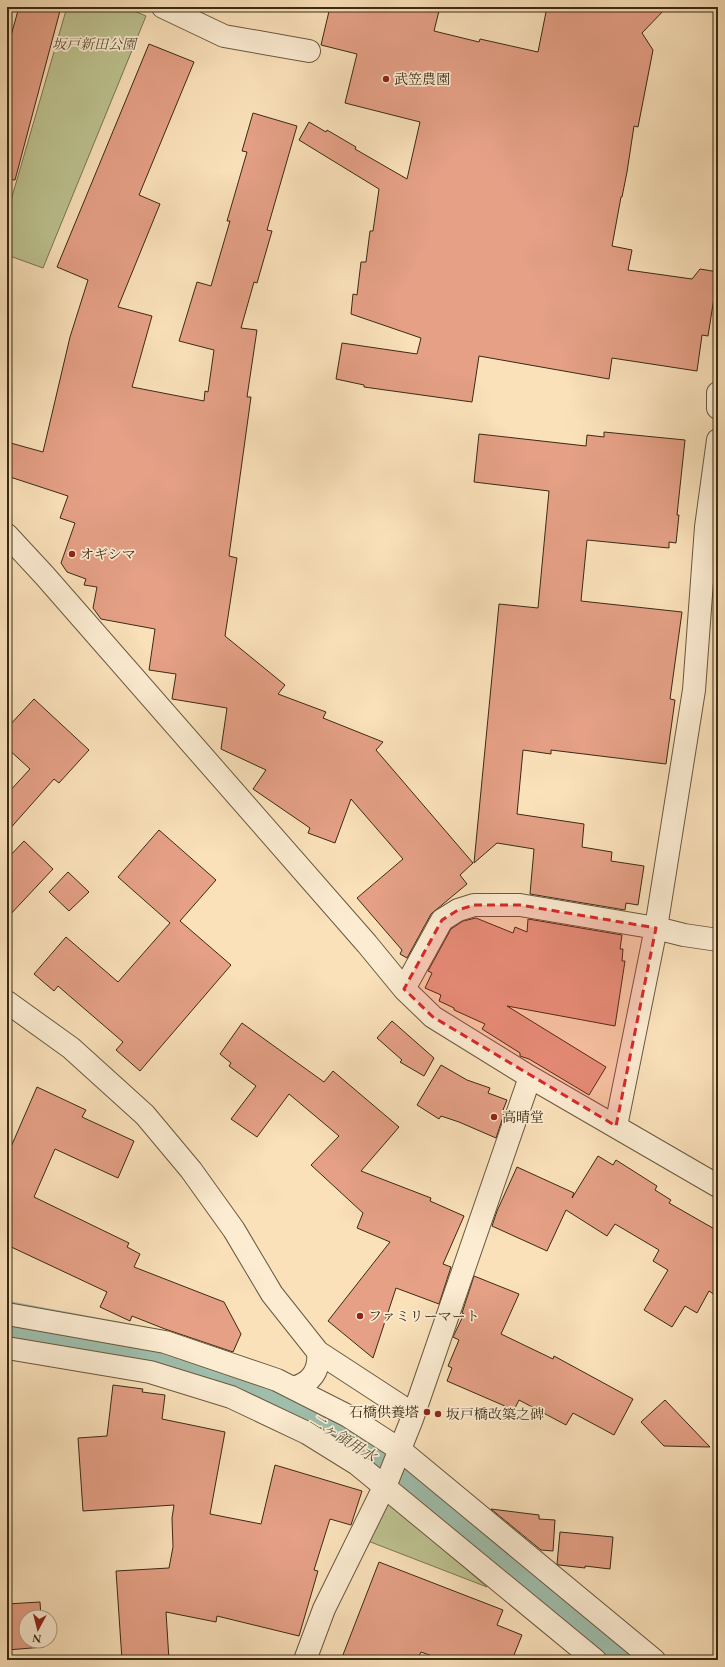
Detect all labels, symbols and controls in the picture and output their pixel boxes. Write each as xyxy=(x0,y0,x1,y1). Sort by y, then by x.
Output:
park label: 坂戸新田公園 xyxy=(52,35,138,53)
place label: 武笠農園 xyxy=(394,70,450,88)
marker: 武笠農園 xyxy=(381,74,391,84)
place label: オギシマ xyxy=(80,545,136,563)
marker: オギシマ xyxy=(67,549,77,559)
place label: 高晴堂 xyxy=(502,1108,544,1126)
marker: 高晴堂 xyxy=(489,1112,499,1122)
place label: ファミリーマート xyxy=(368,1307,480,1325)
marker: ファミリーマート xyxy=(355,1311,365,1321)
place label: 石橋供養塔 xyxy=(349,1403,419,1421)
place label: 坂戸橋改築之碑 xyxy=(446,1405,544,1423)
marker: 石橋供養塔 xyxy=(422,1407,432,1417)
marker: 坂戸橋改築之碑 xyxy=(433,1409,443,1419)
water label: 二ヶ領用水 xyxy=(306,1410,382,1467)
north arrow xyxy=(18,1609,58,1649)
text: N xyxy=(31,1631,42,1646)

